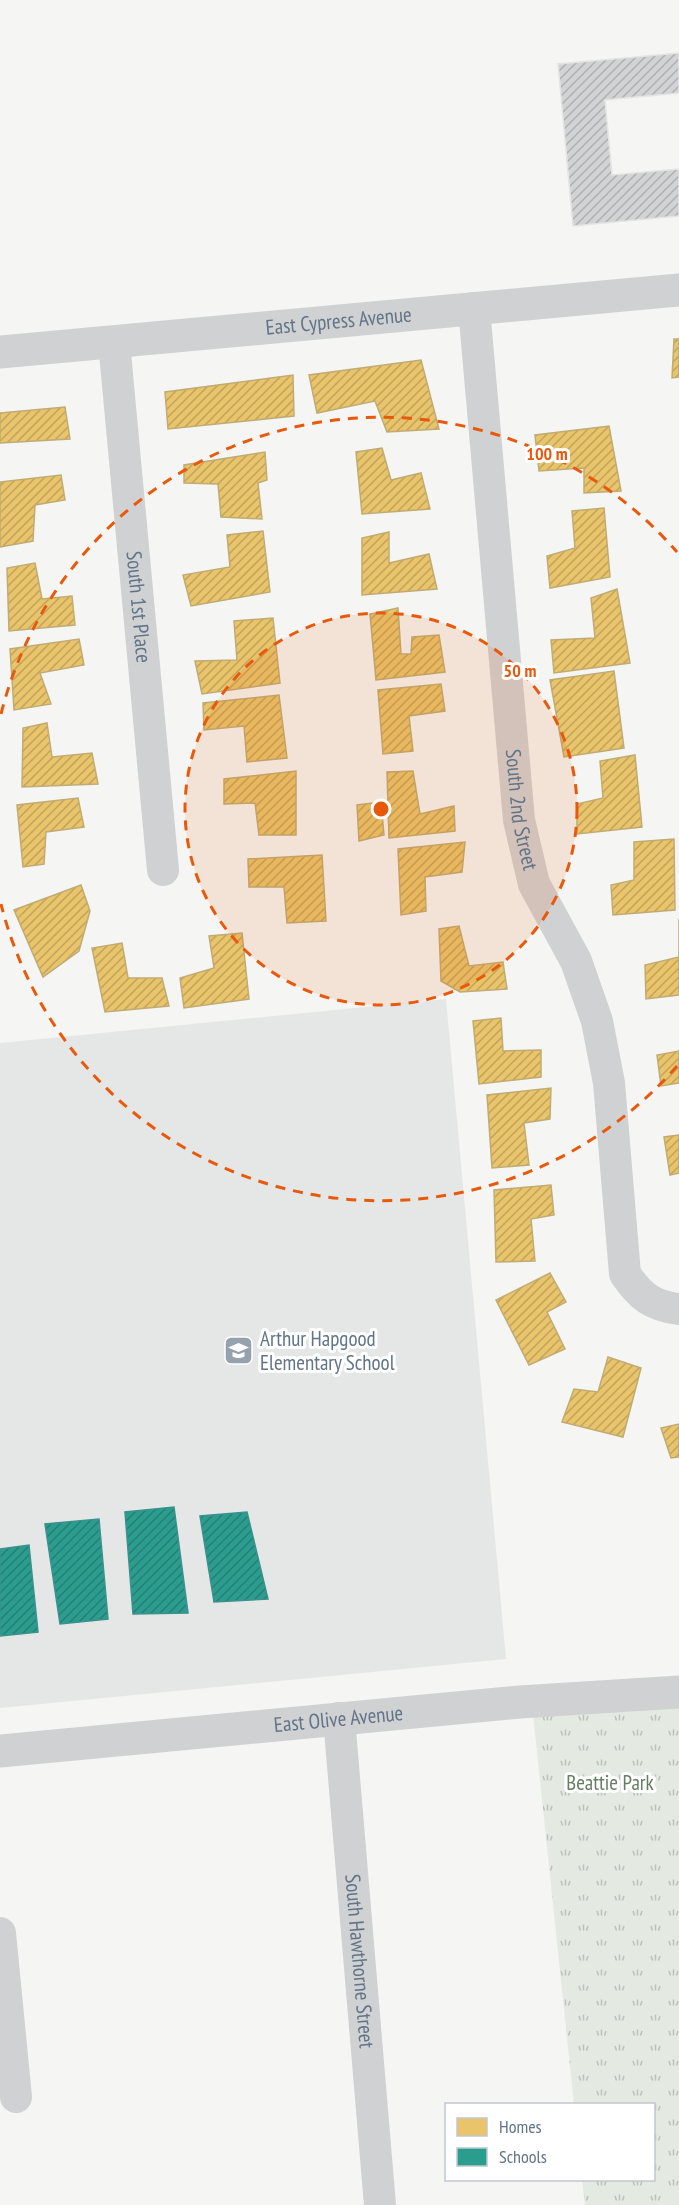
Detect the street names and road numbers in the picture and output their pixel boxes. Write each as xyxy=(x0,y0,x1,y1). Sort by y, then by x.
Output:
street label: East Cypress Avenue xyxy=(264,300,413,341)
street label: South 1st Place xyxy=(120,550,158,664)
street label: South 2nd Street xyxy=(500,748,544,873)
street label: East Olive Avenue xyxy=(273,1699,404,1738)
street label: South Hawthorne Street xyxy=(339,1873,381,2049)

